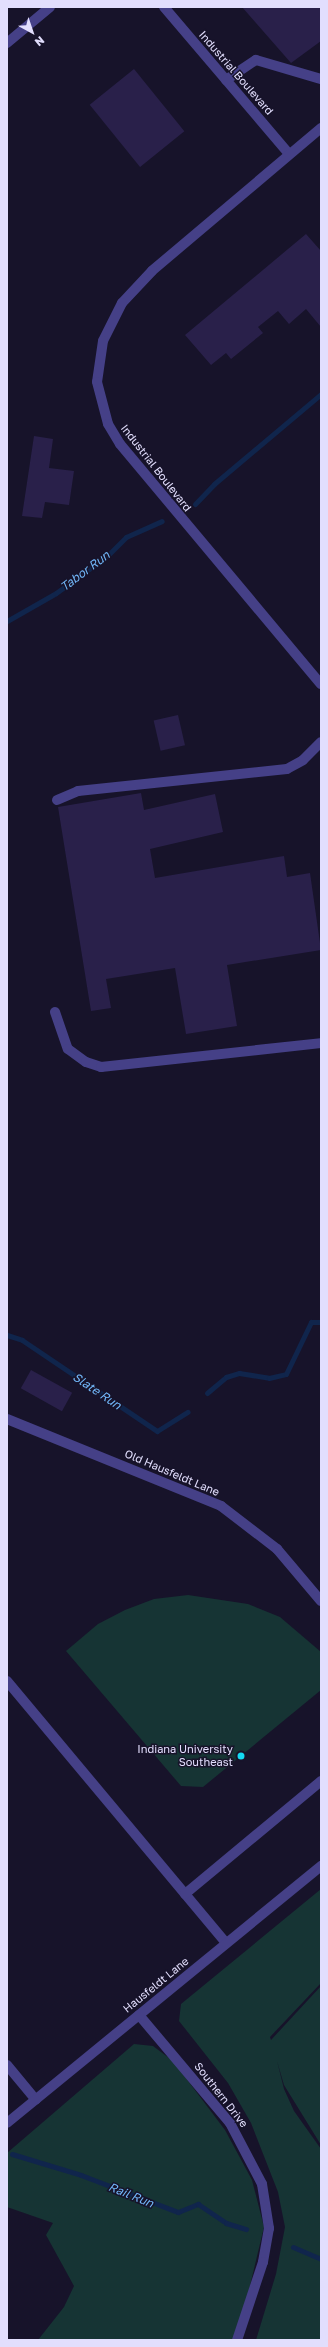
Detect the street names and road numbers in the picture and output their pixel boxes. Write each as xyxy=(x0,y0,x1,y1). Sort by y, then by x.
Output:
street label: Industrial Boulevard xyxy=(196,28,276,118)
street label: Industrial Boulevard xyxy=(118,422,194,514)
street label: Old Hausfeldt Lane xyxy=(123,1447,221,1499)
street label: Hausfeldt Lane xyxy=(121,1955,191,2015)
street label: Southern Drive xyxy=(192,2060,250,2130)

